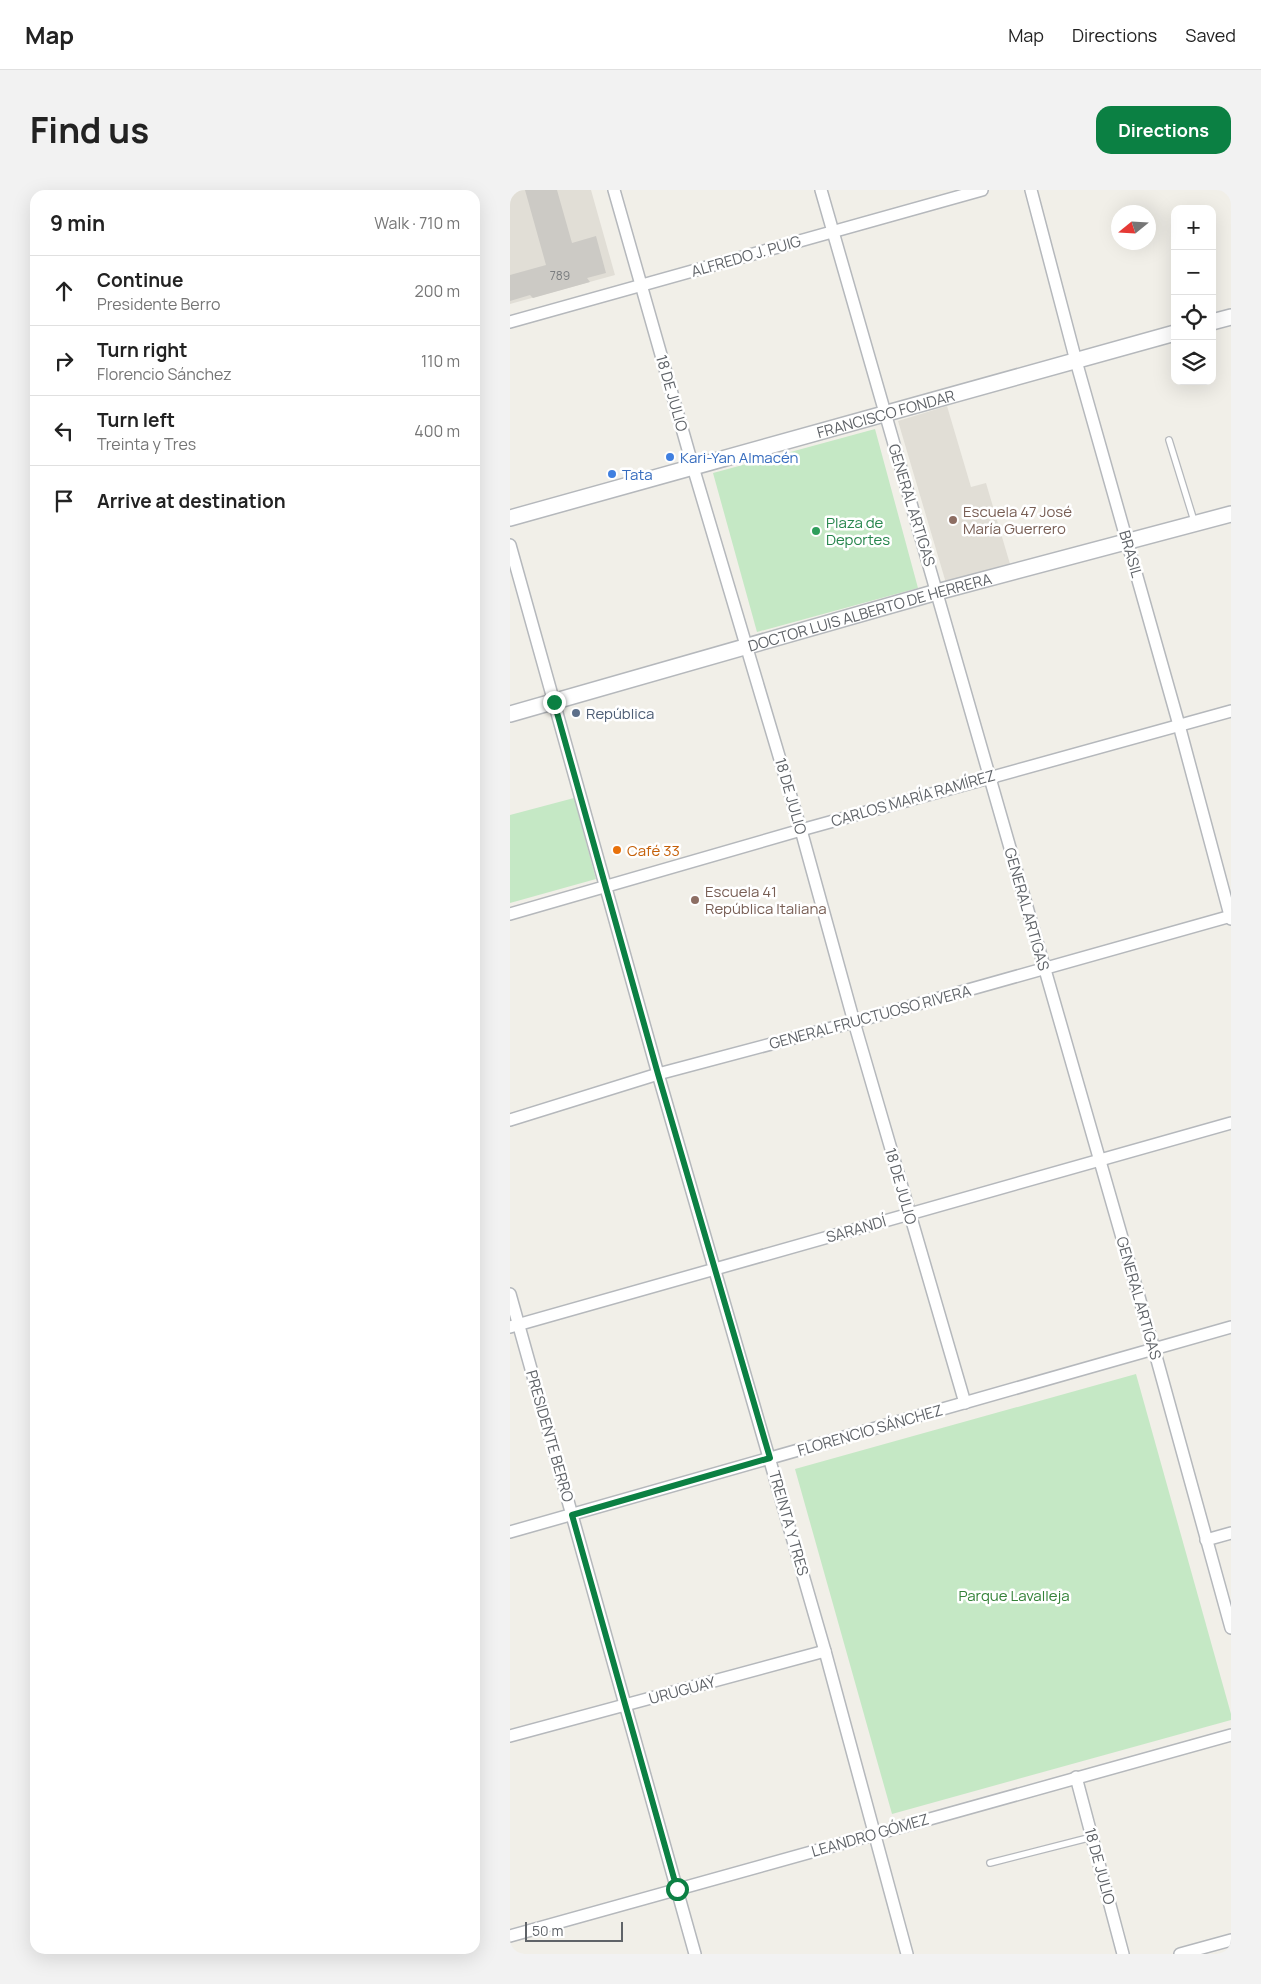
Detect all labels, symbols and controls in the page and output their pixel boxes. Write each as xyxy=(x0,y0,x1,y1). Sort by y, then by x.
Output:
text: Map xyxy=(25,18,74,51)
text: Map xyxy=(1008,23,1044,47)
text: Directions xyxy=(1072,23,1157,47)
text: Saved xyxy=(1185,23,1236,47)
text: Find us xyxy=(30,106,149,154)
button: Directions xyxy=(1096,106,1231,154)
north arrow xyxy=(1111,205,1156,250)
map controls xyxy=(1171,205,1216,385)
button: + xyxy=(1171,205,1216,250)
text: 9 min xyxy=(50,209,105,237)
text: Walk · 710 m xyxy=(374,212,460,234)
street label: ALFREDO J. PUIG xyxy=(689,230,804,282)
button: − xyxy=(1171,250,1216,295)
text: Continue xyxy=(97,267,183,293)
house number: 789 xyxy=(550,267,570,284)
icon: ahead xyxy=(50,277,78,305)
text: 200 m xyxy=(415,280,460,302)
text: Presidente Berro xyxy=(97,293,221,315)
button: locate xyxy=(1171,295,1216,340)
text: Turn right xyxy=(97,337,187,363)
button: layers xyxy=(1171,340,1216,385)
icon: right xyxy=(50,347,78,375)
text: 110 m xyxy=(421,350,460,372)
street label: 18 DE JULIO xyxy=(651,352,693,434)
text: Florencio Sánchez xyxy=(97,363,232,385)
street label: FRANCISCO FONDAR xyxy=(814,384,957,443)
text: Turn left xyxy=(97,407,175,433)
icon: left xyxy=(50,417,78,445)
text: 400 m xyxy=(414,420,460,442)
text: Treinta y Tres xyxy=(97,433,196,455)
street label: GENERAL ARTIGAS xyxy=(883,441,941,569)
place label: Kari-Yan Almacén xyxy=(680,447,799,468)
marker: Kari-Yan Almacén xyxy=(664,451,676,463)
place label: Tata xyxy=(622,464,653,485)
marker: Tata xyxy=(606,468,618,480)
icon: arrive xyxy=(50,487,78,515)
text: Arrive at destination xyxy=(97,488,286,514)
place label: Escuela 47 José María Guerrero xyxy=(963,501,1072,539)
place label: Plaza de Deportes xyxy=(826,512,890,550)
marker: Escuela 47 José María Guerrero xyxy=(947,514,959,526)
marker: Plaza de Deportes xyxy=(810,525,822,537)
street label: BRASIL xyxy=(1114,528,1148,580)
street label: DOCTOR LUIS ALBERTO DE HERRERA xyxy=(746,567,994,656)
route end xyxy=(543,691,566,714)
place label: República xyxy=(586,703,654,724)
marker: República xyxy=(570,707,582,719)
street label: 18 DE JULIO xyxy=(770,755,812,837)
street label: CARLOS MARÍA RAMÍREZ xyxy=(829,765,997,831)
place label: Café 33 xyxy=(627,840,680,861)
marker: Café 33 xyxy=(611,844,623,856)
street label: GENERAL ARTIGAS xyxy=(999,845,1055,973)
place label: Escuela 41 República Italiana xyxy=(705,881,827,919)
marker: Escuela 41 República Italiana xyxy=(689,894,701,906)
street label: GENERAL FRUCTUOSO RIVERA xyxy=(767,980,974,1054)
street label: 18 DE JULIO xyxy=(880,1145,922,1227)
street label: SARANDÍ xyxy=(824,1210,889,1248)
street label: GENERAL ARTIGAS xyxy=(1111,1234,1167,1362)
street label: PRESIDENTE BERRO xyxy=(521,1368,579,1505)
street label: FLORENCIO SÁNCHEZ xyxy=(795,1399,945,1461)
street label: TREINTA Y TRES xyxy=(764,1468,814,1578)
park label: Parque Lavalleja xyxy=(958,1585,1070,1606)
street label: URUGUAY xyxy=(646,1671,718,1709)
street label: LEANDRO GÓMEZ xyxy=(809,1808,931,1862)
street label: 18 DE JULIO xyxy=(1080,1825,1120,1907)
route start xyxy=(666,1878,689,1901)
scale bar xyxy=(525,1919,622,1942)
text: 50 m xyxy=(532,1921,563,1940)

